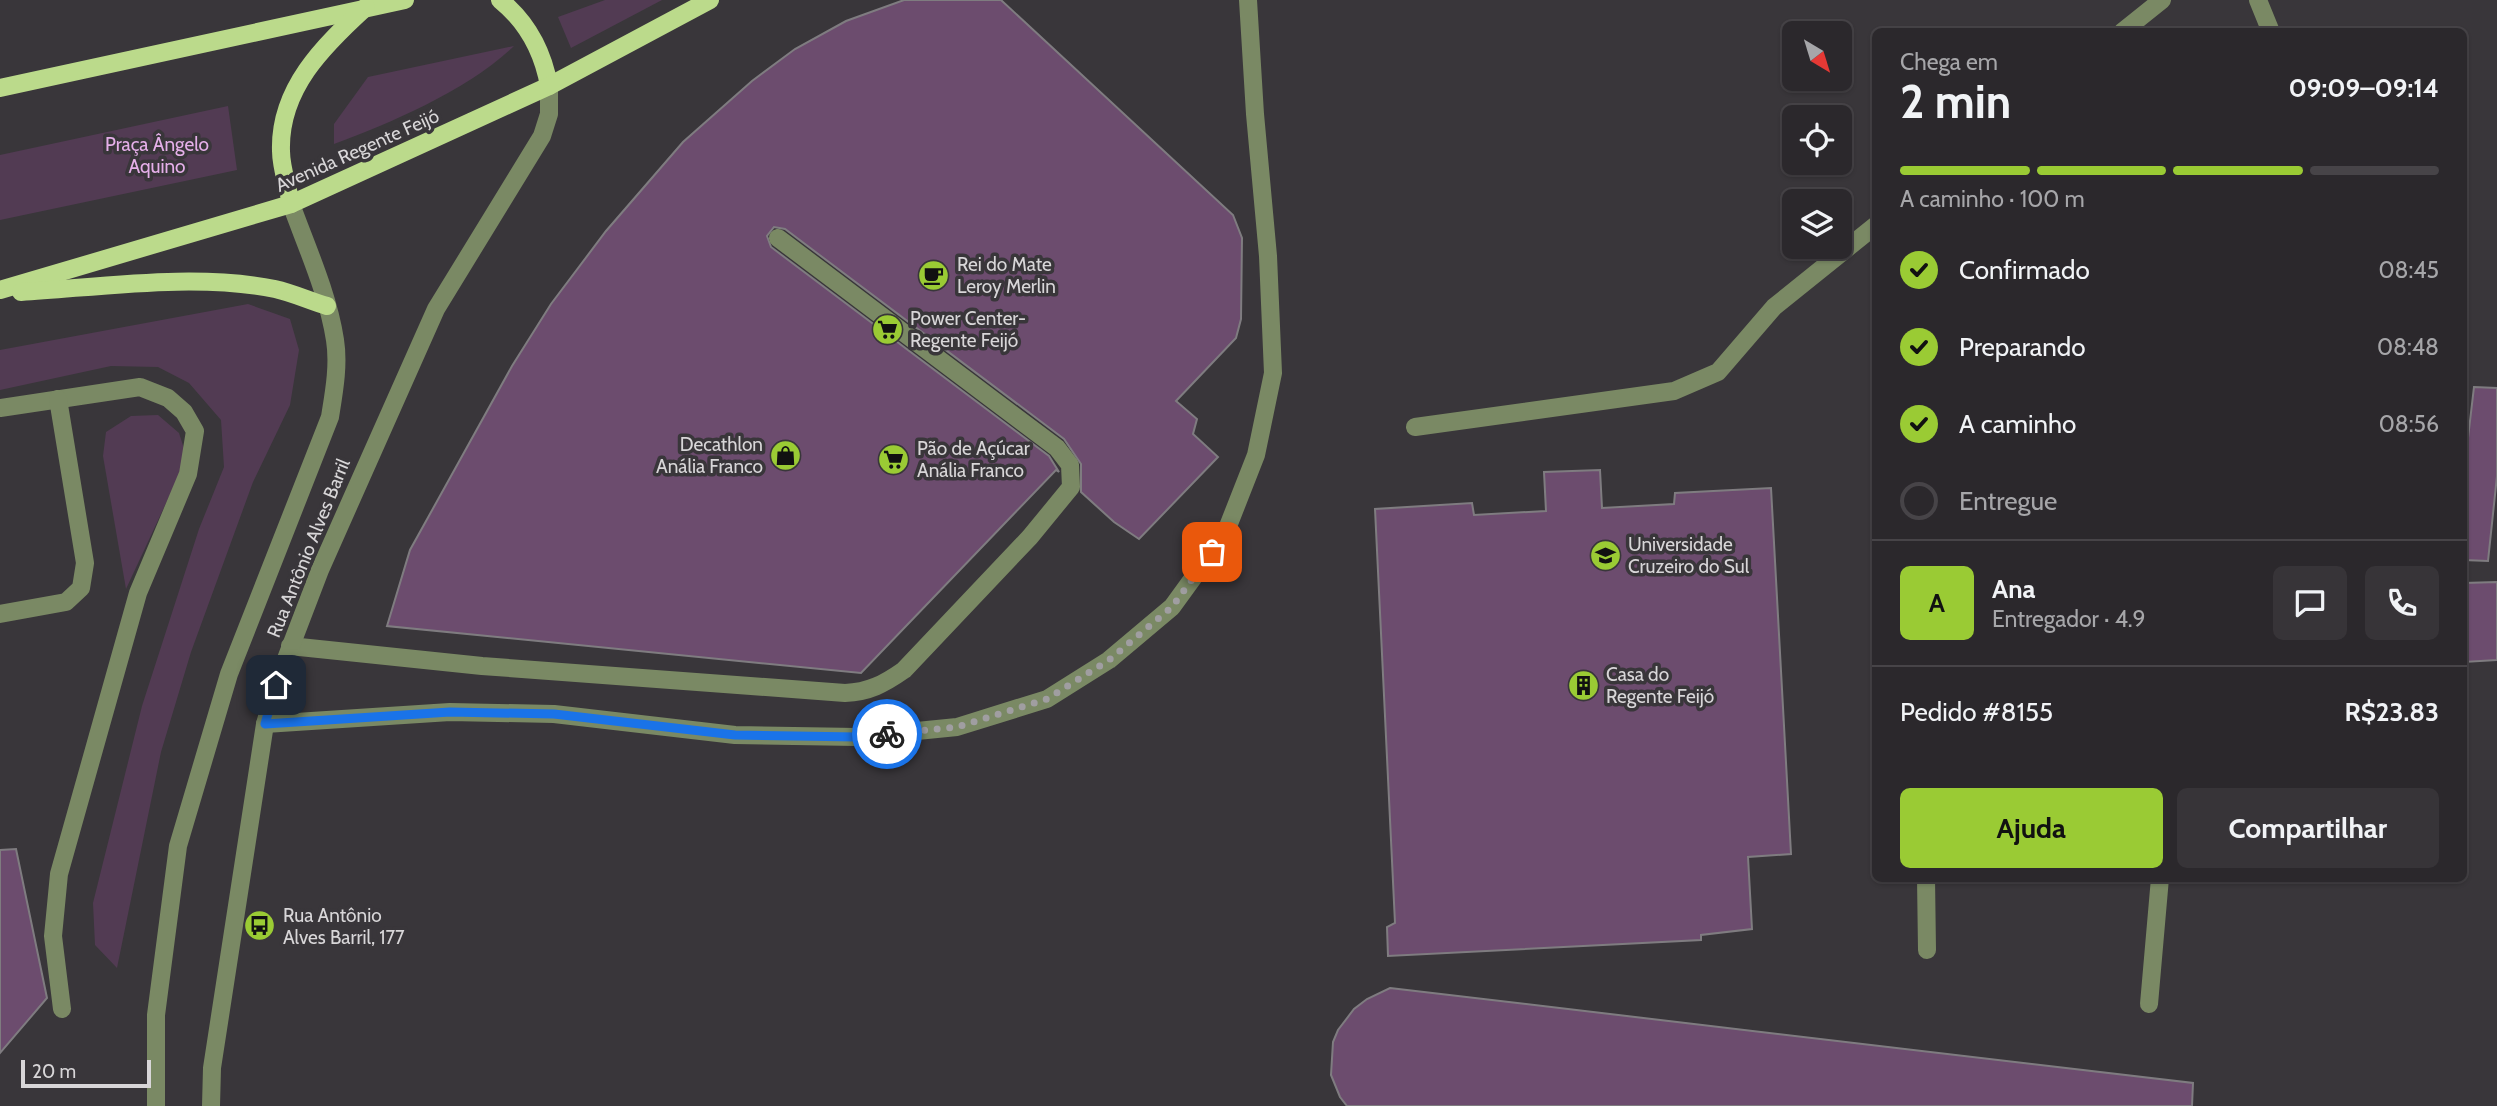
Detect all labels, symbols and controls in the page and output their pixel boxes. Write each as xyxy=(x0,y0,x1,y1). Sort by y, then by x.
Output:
north arrow xyxy=(1782,21,1852,91)
map controls xyxy=(1782,21,1852,259)
text: Chega em xyxy=(1900,48,1998,76)
text: 09:09–09:14 xyxy=(2288,72,2439,104)
text: 2 min xyxy=(1900,74,2011,130)
street label: Avenida Regente Feijó xyxy=(272,104,443,197)
button: locate xyxy=(1782,105,1852,175)
park label: Praça Ângelo Aquino xyxy=(105,132,209,178)
text: A caminho · 100 m xyxy=(1900,185,2085,213)
button: layers xyxy=(1782,189,1852,259)
icon: check xyxy=(1900,251,1938,289)
place label: Rei do Mate Leroy Merlin xyxy=(957,253,1056,298)
text: Confirmado xyxy=(1959,254,2090,286)
text: 08:45 xyxy=(2378,256,2439,284)
cafe icon: Rei do Mate Leroy Merlin xyxy=(917,258,951,292)
place label: Power Center- Regente Feijó xyxy=(910,307,1026,352)
supermarket icon: Power Center- Regente Feijó xyxy=(870,312,904,346)
icon: check xyxy=(1900,328,1938,366)
text: Preparando xyxy=(1959,331,2086,363)
text: 08:48 xyxy=(2377,333,2439,361)
icon: check xyxy=(1900,405,1938,443)
text: A caminho xyxy=(1959,408,2076,440)
text: 08:56 xyxy=(2379,410,2439,438)
place label: Decathlon Anália Franco xyxy=(656,433,763,478)
place label: Pão de Açúcar Anália Franco xyxy=(917,437,1030,482)
shop icon: Decathlon Anália Franco xyxy=(769,438,803,472)
supermarket icon: Pão de Açúcar Anália Franco xyxy=(877,442,911,476)
street label: Rua Antônio Alves Barril xyxy=(262,455,355,641)
text: Entregue xyxy=(1959,485,2057,517)
pin xyxy=(1182,522,1242,582)
icon: bag xyxy=(1193,533,1231,571)
place label: Universidade Cruzeiro do Sul xyxy=(1628,533,1750,578)
school or university icon: Universidade Cruzeiro do Sul xyxy=(1588,538,1622,572)
button: chat xyxy=(2273,566,2347,640)
button: phone xyxy=(2365,566,2439,640)
text: Ana xyxy=(1992,573,2036,605)
text: A xyxy=(1929,587,1945,619)
text: Entregador · 4.9 xyxy=(1992,605,2146,633)
pin xyxy=(246,655,306,715)
place label: Casa do Regente Feijó xyxy=(1606,663,1714,708)
icon: home xyxy=(257,666,295,704)
building icon: Casa do Regente Feijó xyxy=(1566,668,1600,702)
text: Pedido #8155 xyxy=(1900,696,2053,728)
text: R$23.83 xyxy=(2344,696,2439,728)
courier xyxy=(852,699,922,769)
icon: bike xyxy=(868,715,906,753)
button: Ajuda xyxy=(1900,788,2163,868)
button: Compartilhar xyxy=(2177,788,2439,868)
place label: Rua Antônio Alves Barril, 177 xyxy=(283,904,405,949)
bus stop icon: Rua Antônio Alves Barril, 177 xyxy=(243,909,277,943)
scale bar xyxy=(21,1057,150,1089)
text: 20 m xyxy=(32,1060,76,1083)

